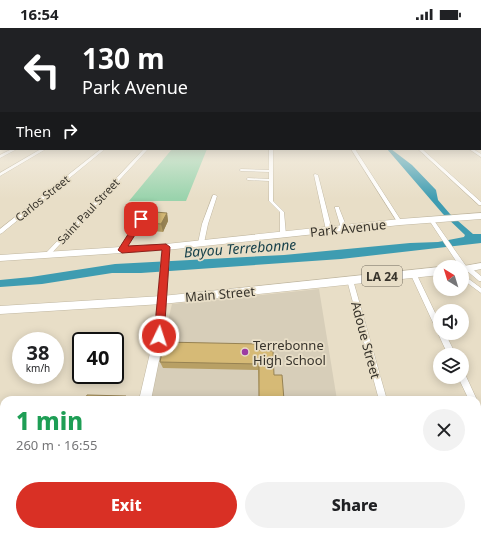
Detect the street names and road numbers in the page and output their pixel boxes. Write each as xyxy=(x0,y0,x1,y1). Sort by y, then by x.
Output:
street label: Carlos Street xyxy=(12,171,72,225)
street label: Saint Paul Street xyxy=(54,175,122,247)
street label: Park Avenue xyxy=(309,215,387,241)
road number: LA 24 xyxy=(362,266,402,286)
street label: Main Street xyxy=(184,282,256,306)
street label: Adoue Street xyxy=(347,299,385,381)

